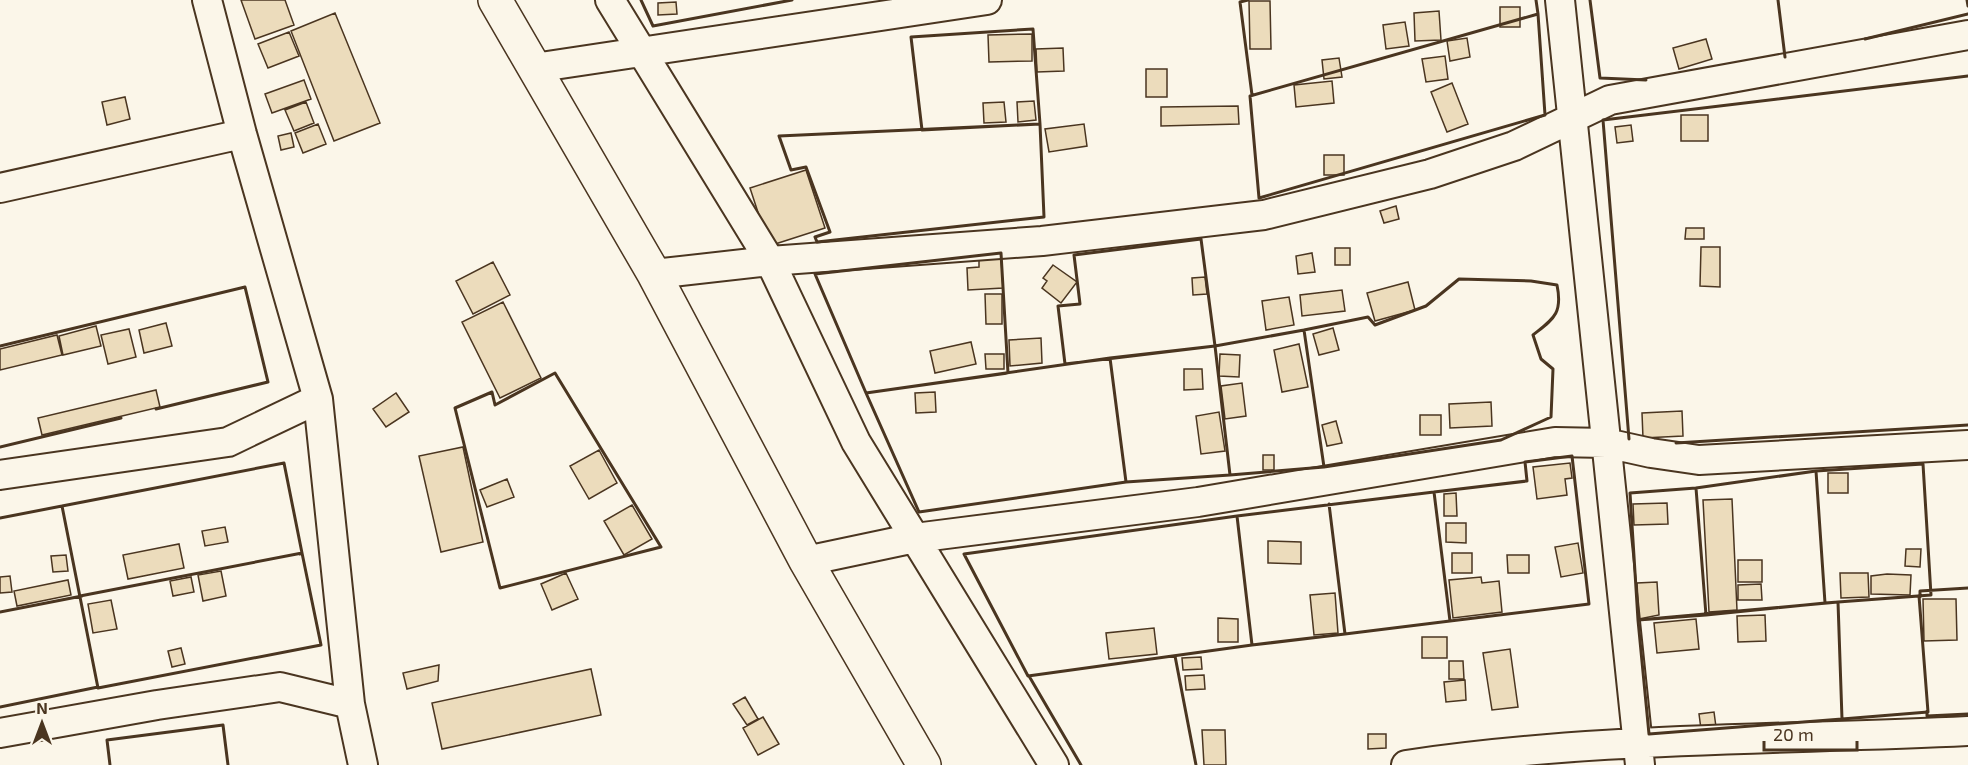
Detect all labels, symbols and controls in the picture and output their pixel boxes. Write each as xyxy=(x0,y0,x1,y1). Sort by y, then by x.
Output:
north arrow xyxy=(12,693,72,753)
text: N xyxy=(36,698,48,717)
scale bar xyxy=(1764,714,1857,752)
text: 20 m xyxy=(1773,723,1814,745)

